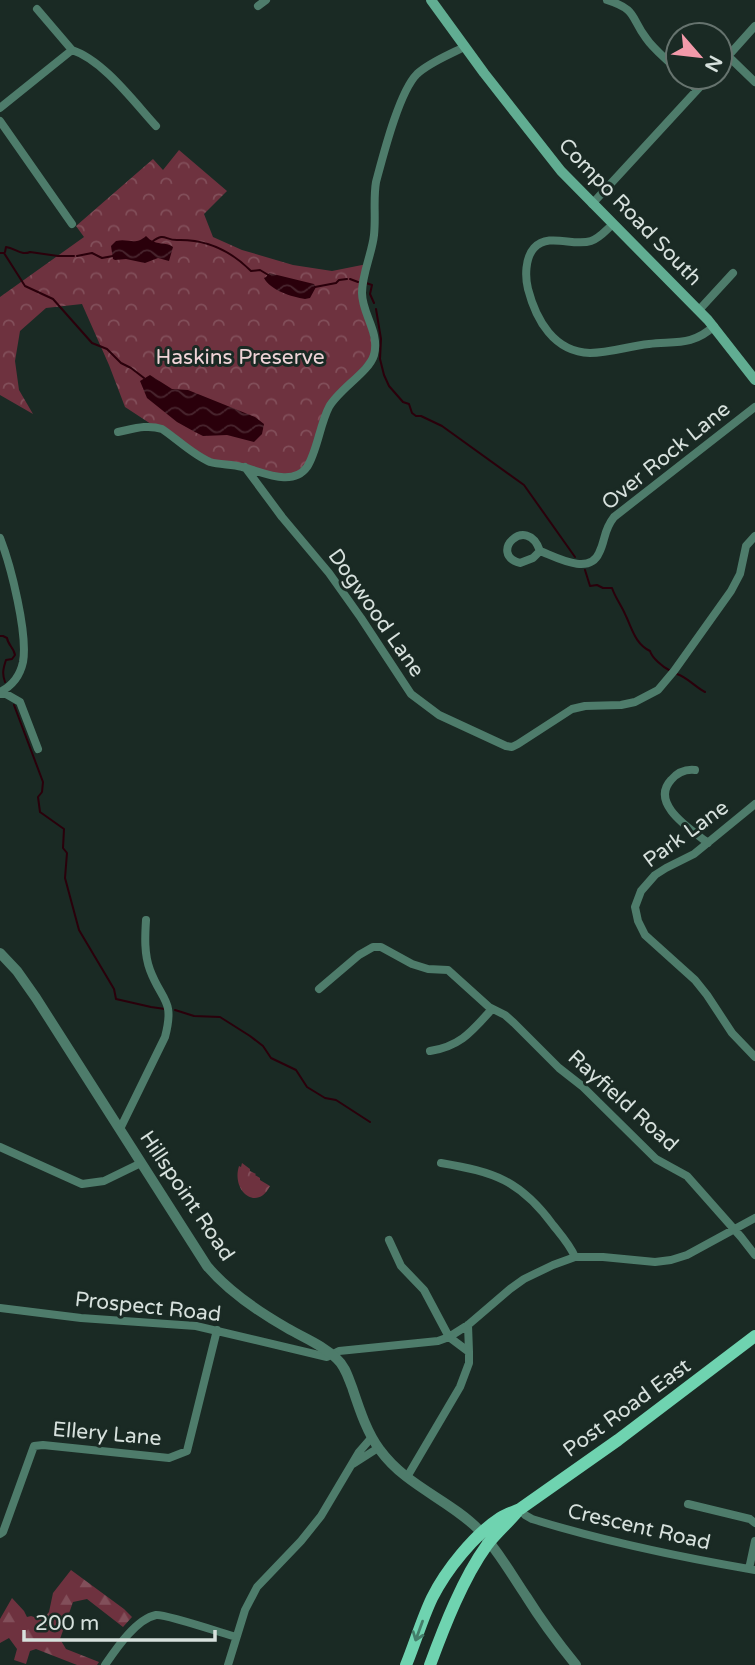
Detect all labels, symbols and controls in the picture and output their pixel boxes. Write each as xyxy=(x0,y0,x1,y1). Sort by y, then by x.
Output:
north arrow xyxy=(664,21,734,91)
text: N xyxy=(700,52,726,75)
street label: Compo Road South xyxy=(553,133,707,291)
park label: Haskins Preserve xyxy=(155,345,325,370)
street label: Over Rock Lane xyxy=(597,397,735,515)
street label: Dogwood Lane xyxy=(323,544,430,682)
street label: Park Lane xyxy=(639,795,733,873)
street label: Rayfield Road xyxy=(563,1045,683,1157)
street label: Hillspoint Road xyxy=(134,1126,240,1266)
street label: Prospect Road xyxy=(74,1287,222,1327)
street label: Post Road East xyxy=(558,1353,696,1463)
street label: Ellery Lane xyxy=(52,1417,163,1451)
street label: Crescent Road xyxy=(565,1498,713,1556)
scale bar xyxy=(24,1598,215,1642)
text: 200 m xyxy=(35,1611,99,1636)
one-way arrow xyxy=(412,1619,424,1641)

